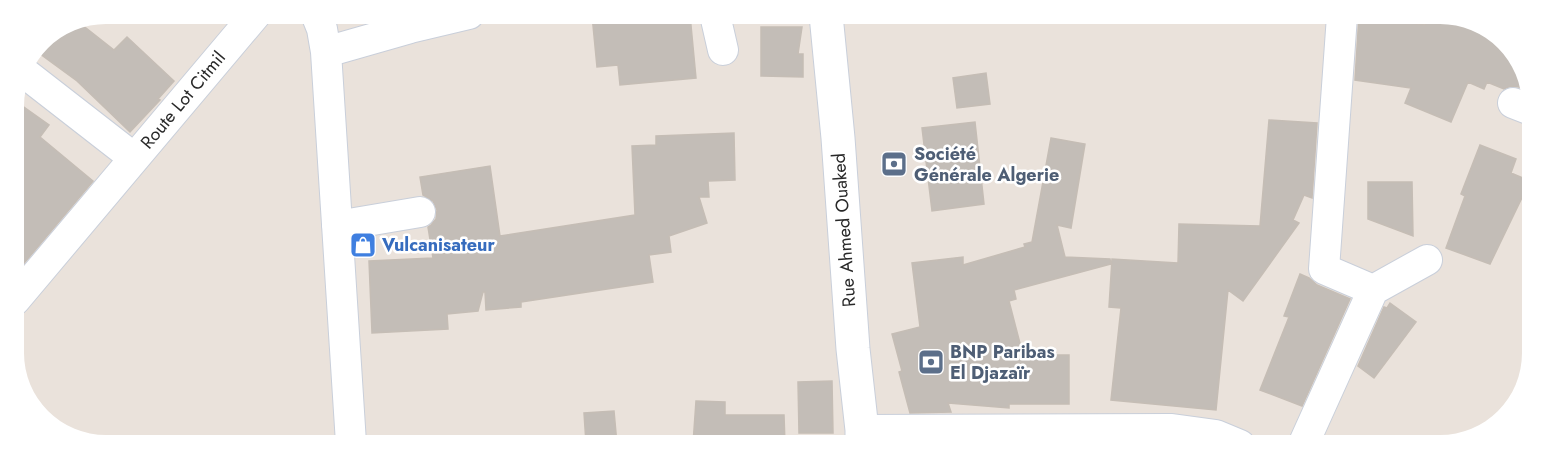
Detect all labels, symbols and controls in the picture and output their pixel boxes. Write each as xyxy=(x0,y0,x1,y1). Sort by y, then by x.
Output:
street label: Route Lot Citmil xyxy=(134,46,232,154)
place label: Société Générale Algerie xyxy=(914,141,1059,188)
bank icon: Société Générale Algerie xyxy=(879,149,909,179)
street label: Rue Ahmed Ouaked xyxy=(826,152,862,308)
shop icon: Vulcanisateur xyxy=(348,230,378,260)
place label: Vulcanisateur xyxy=(381,232,495,258)
place label: BNP Paribas El Djazaïr xyxy=(950,339,1055,386)
bank icon: BNP Paribas El Djazaïr xyxy=(916,347,946,377)

